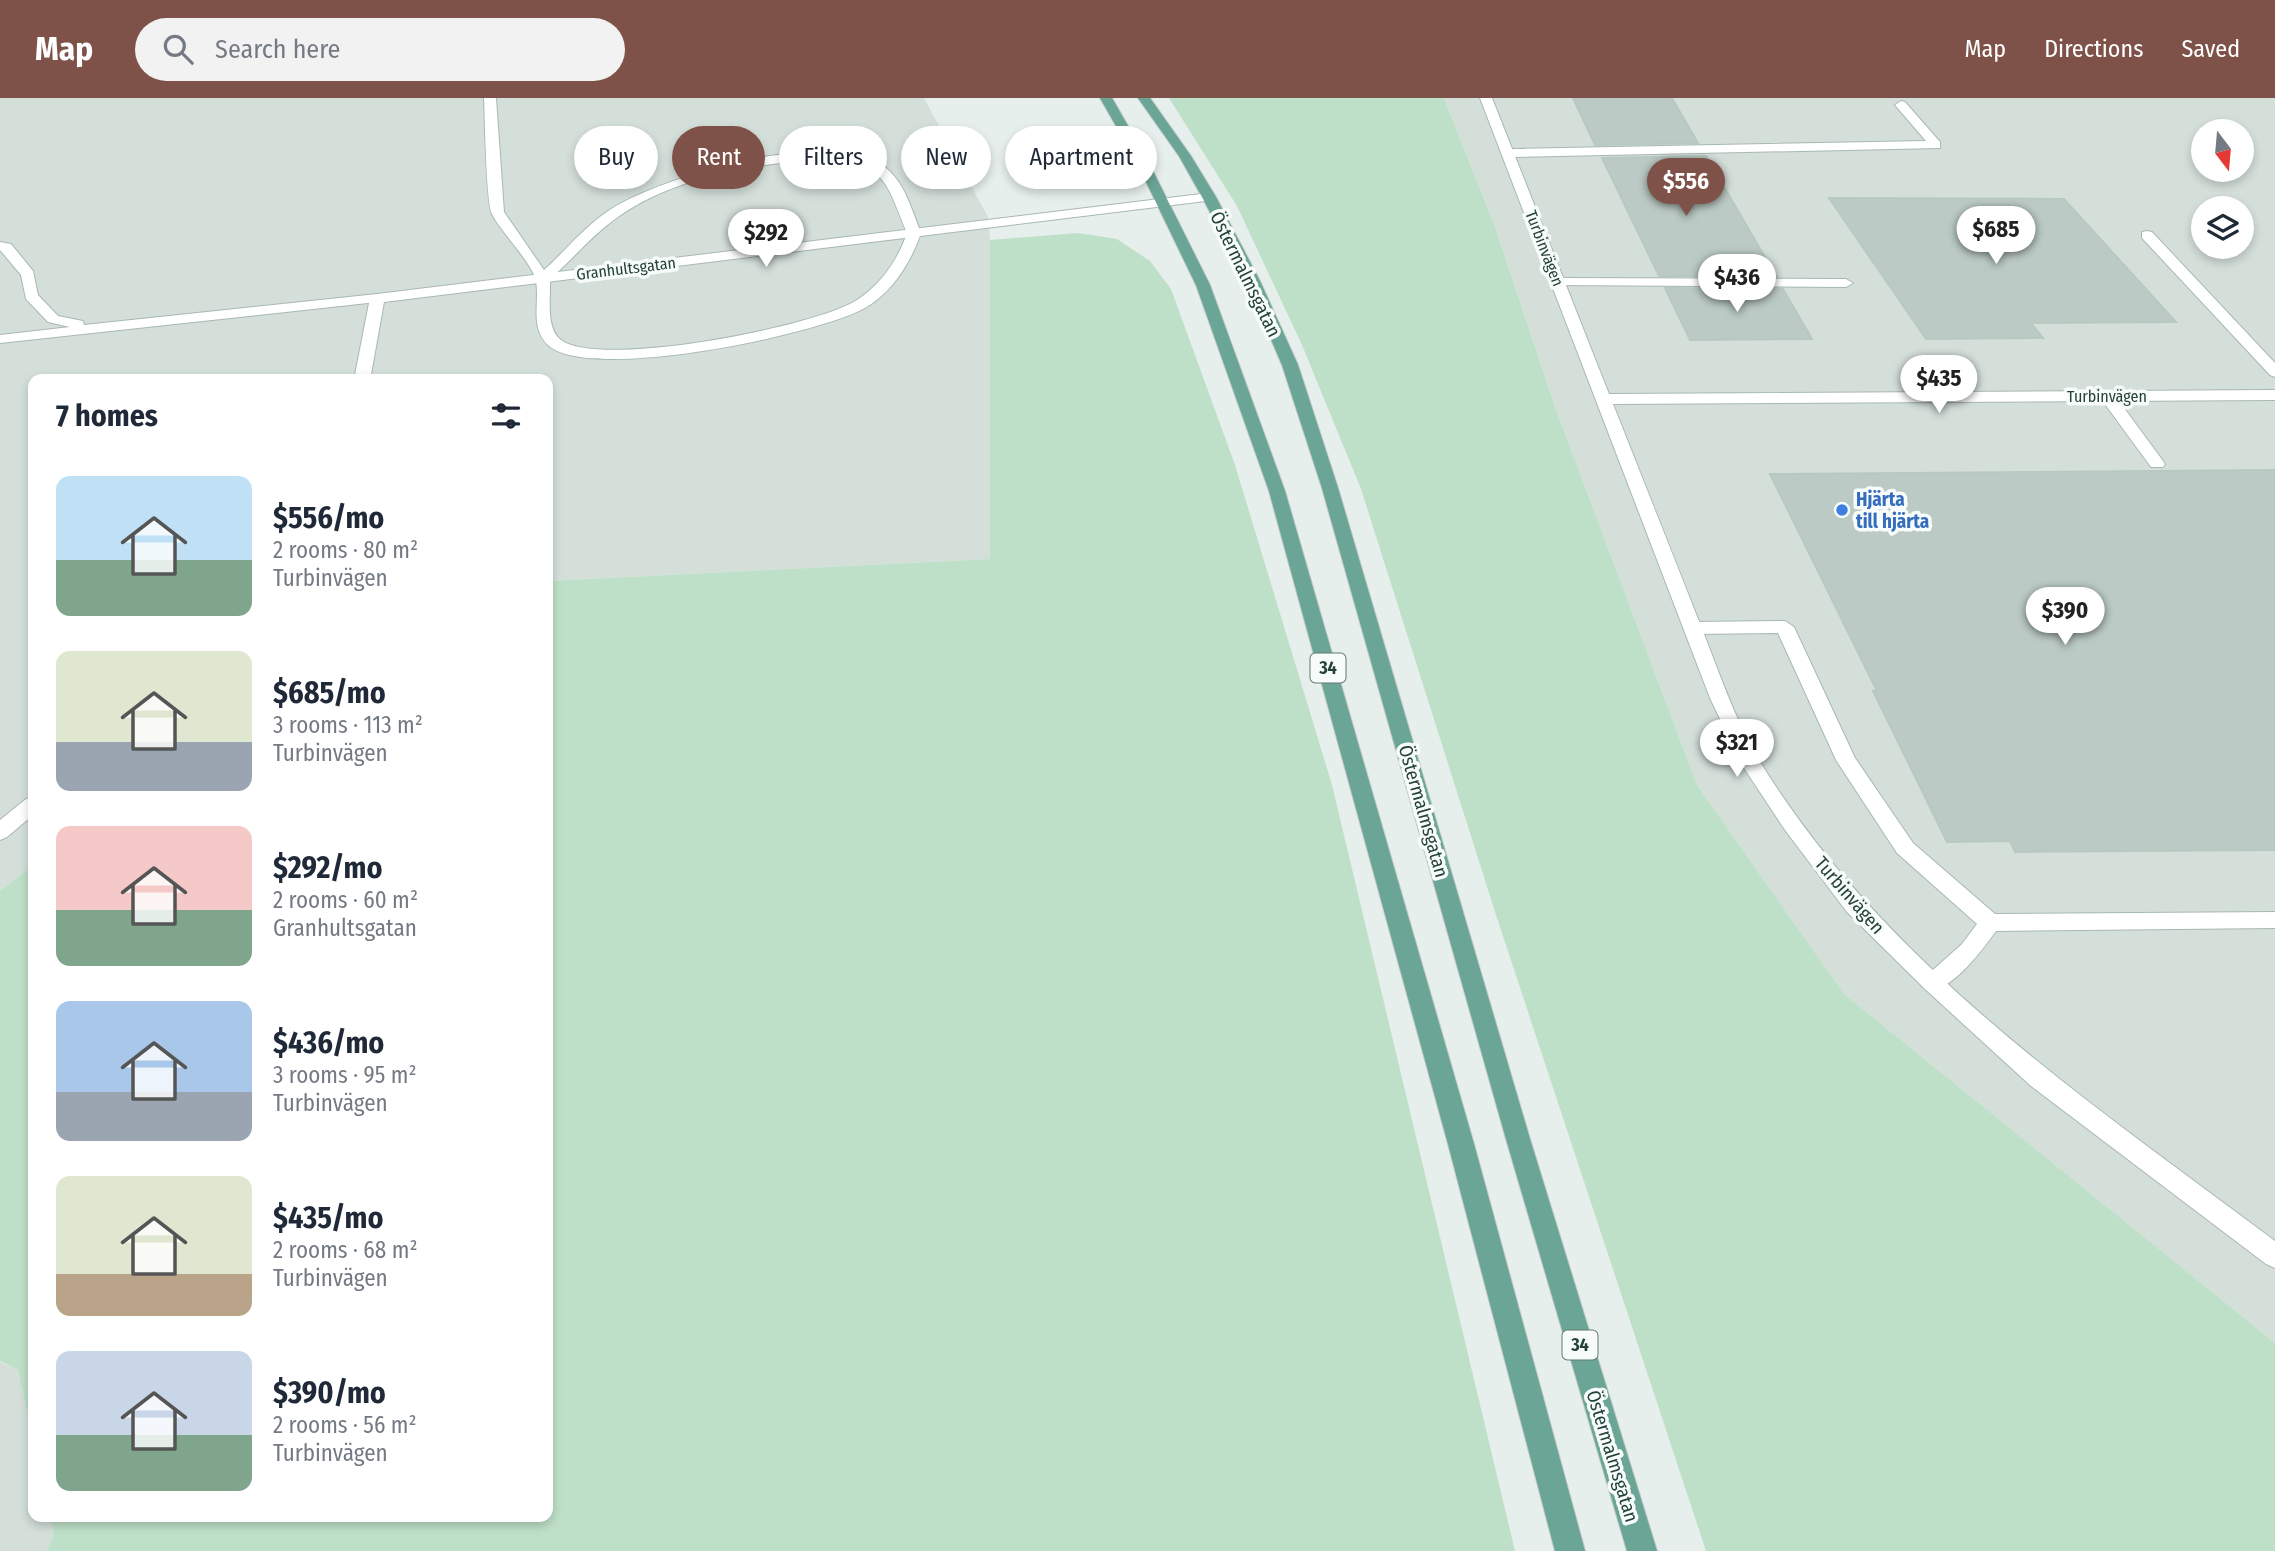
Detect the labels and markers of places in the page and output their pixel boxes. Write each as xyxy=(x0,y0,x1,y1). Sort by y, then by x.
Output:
pin: $556 xyxy=(1645,158,1727,218)
pin: $685 xyxy=(1955,206,2037,266)
pin: $292 xyxy=(725,209,807,269)
pin: $436 xyxy=(1696,254,1778,314)
pin: $435 xyxy=(1898,356,1980,415)
place label: Hjärta till hjärta xyxy=(1856,488,1929,533)
marker: Hjärta till hjärta xyxy=(1834,502,1850,518)
pin: $390 xyxy=(2024,588,2106,647)
pin: $321 xyxy=(1696,720,1778,779)

